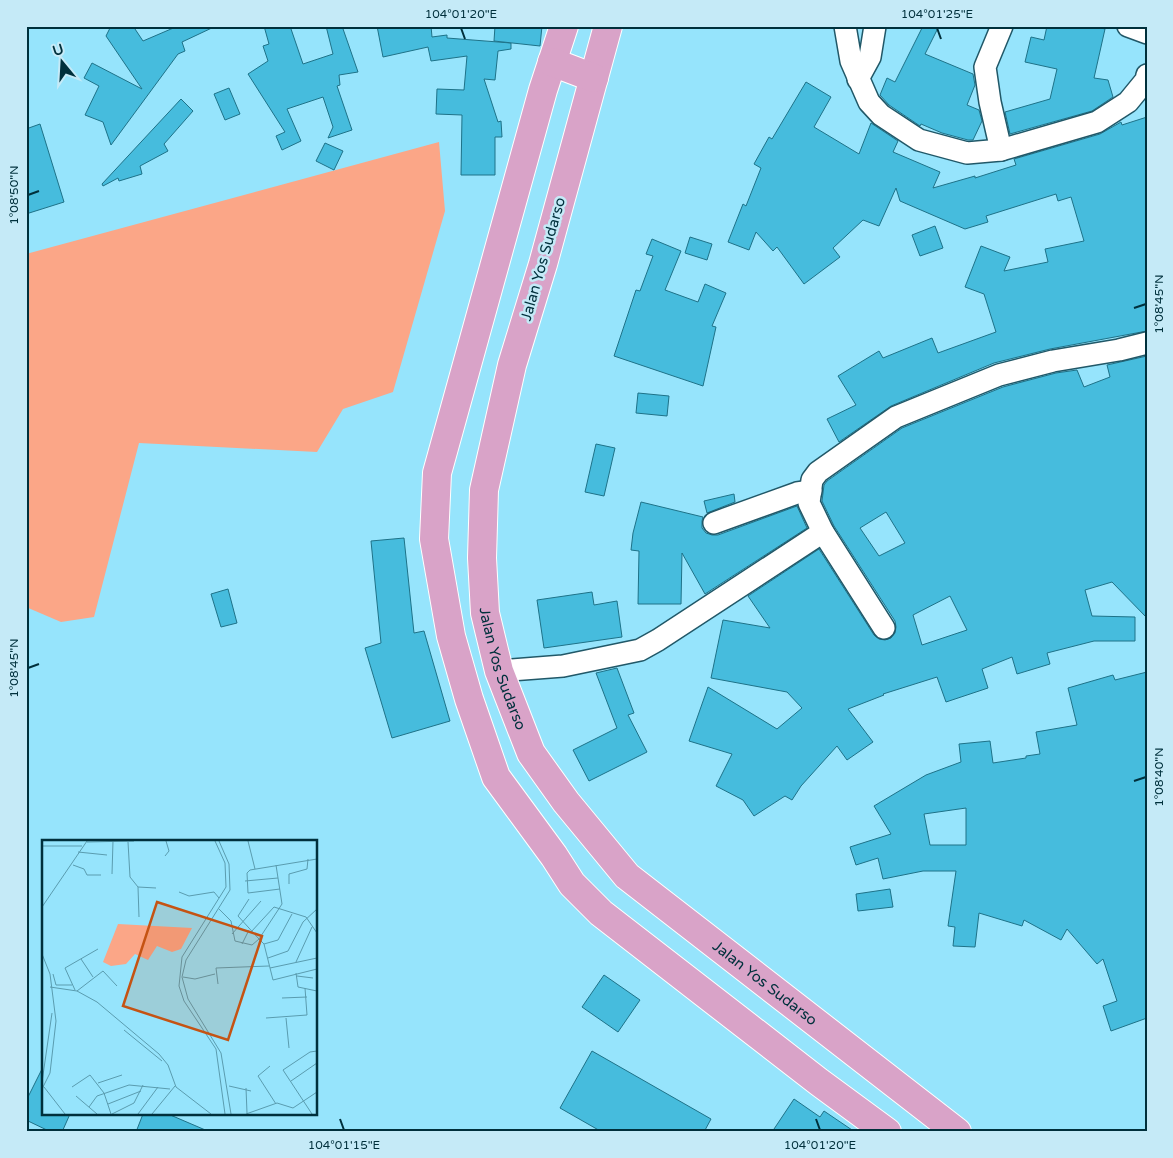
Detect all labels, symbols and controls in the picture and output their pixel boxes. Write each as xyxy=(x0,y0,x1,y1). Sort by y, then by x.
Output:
text: 104°01'20"E xyxy=(425,7,498,21)
text: 104°01'25"E xyxy=(901,7,974,21)
north arrow xyxy=(38,38,88,88)
text: U xyxy=(50,40,66,60)
text: 1°08'50"N xyxy=(7,165,21,225)
street label: Jalan Yos Sudarso xyxy=(517,195,569,323)
text: 1°08'45"N xyxy=(1152,274,1166,334)
street label: Jalan Yos Sudarso xyxy=(476,607,530,733)
text: 1°08'45"N xyxy=(7,638,21,698)
text: 1°08'40"N xyxy=(1152,747,1166,807)
inset map xyxy=(42,840,318,1116)
street label: Jalan Yos Sudarso xyxy=(709,937,821,1029)
text: 104°01'15"E xyxy=(308,1138,381,1152)
text: 104°01'20"E xyxy=(784,1138,857,1152)

